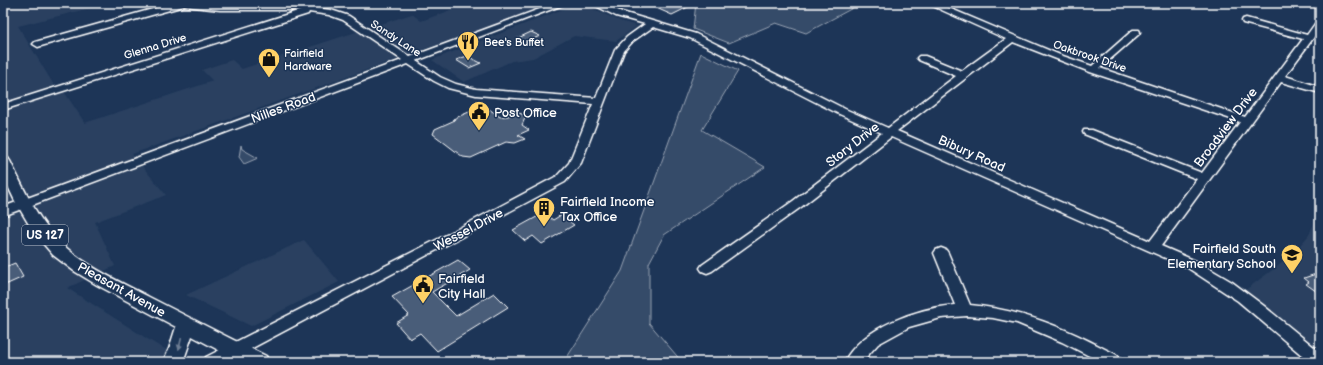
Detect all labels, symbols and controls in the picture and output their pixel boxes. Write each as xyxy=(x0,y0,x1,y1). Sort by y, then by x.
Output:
street label: Sandy Lane xyxy=(368,17,424,60)
restaurant icon: Bee's Buffet xyxy=(455,29,481,62)
street label: Glenna Drive xyxy=(122,31,188,62)
place label: Bee's Buffet xyxy=(484,36,544,49)
street label: Oakbrook Drive xyxy=(1052,38,1129,75)
shop icon: Fairfield Hardware xyxy=(256,46,282,79)
place label: Fairfield Hardware xyxy=(284,47,332,73)
street label: Broadview Drive xyxy=(1191,84,1261,170)
street label: Nilles Road xyxy=(249,89,318,127)
public building icon: Post Office xyxy=(466,99,492,132)
place label: Post Office xyxy=(494,105,557,121)
street label: Story Drive xyxy=(823,119,883,171)
street label: Bibury Road xyxy=(936,132,1008,176)
place label: Fairfield Income Tax Office xyxy=(560,194,655,225)
building icon: Fairfield Income Tax Office xyxy=(531,195,557,228)
street label: Wessel Drive xyxy=(431,205,506,255)
road number: US 127 xyxy=(22,225,68,245)
place label: Fairfield South Elementary School xyxy=(1167,241,1276,272)
school or university icon: Fairfield South Elementary School xyxy=(1279,242,1305,275)
street label: Pleasant Avenue xyxy=(75,259,169,321)
place label: Fairfield City Hall xyxy=(438,271,486,302)
public building icon: Fairfield City Hall xyxy=(410,272,436,305)
one-way arrow xyxy=(177,337,183,350)

